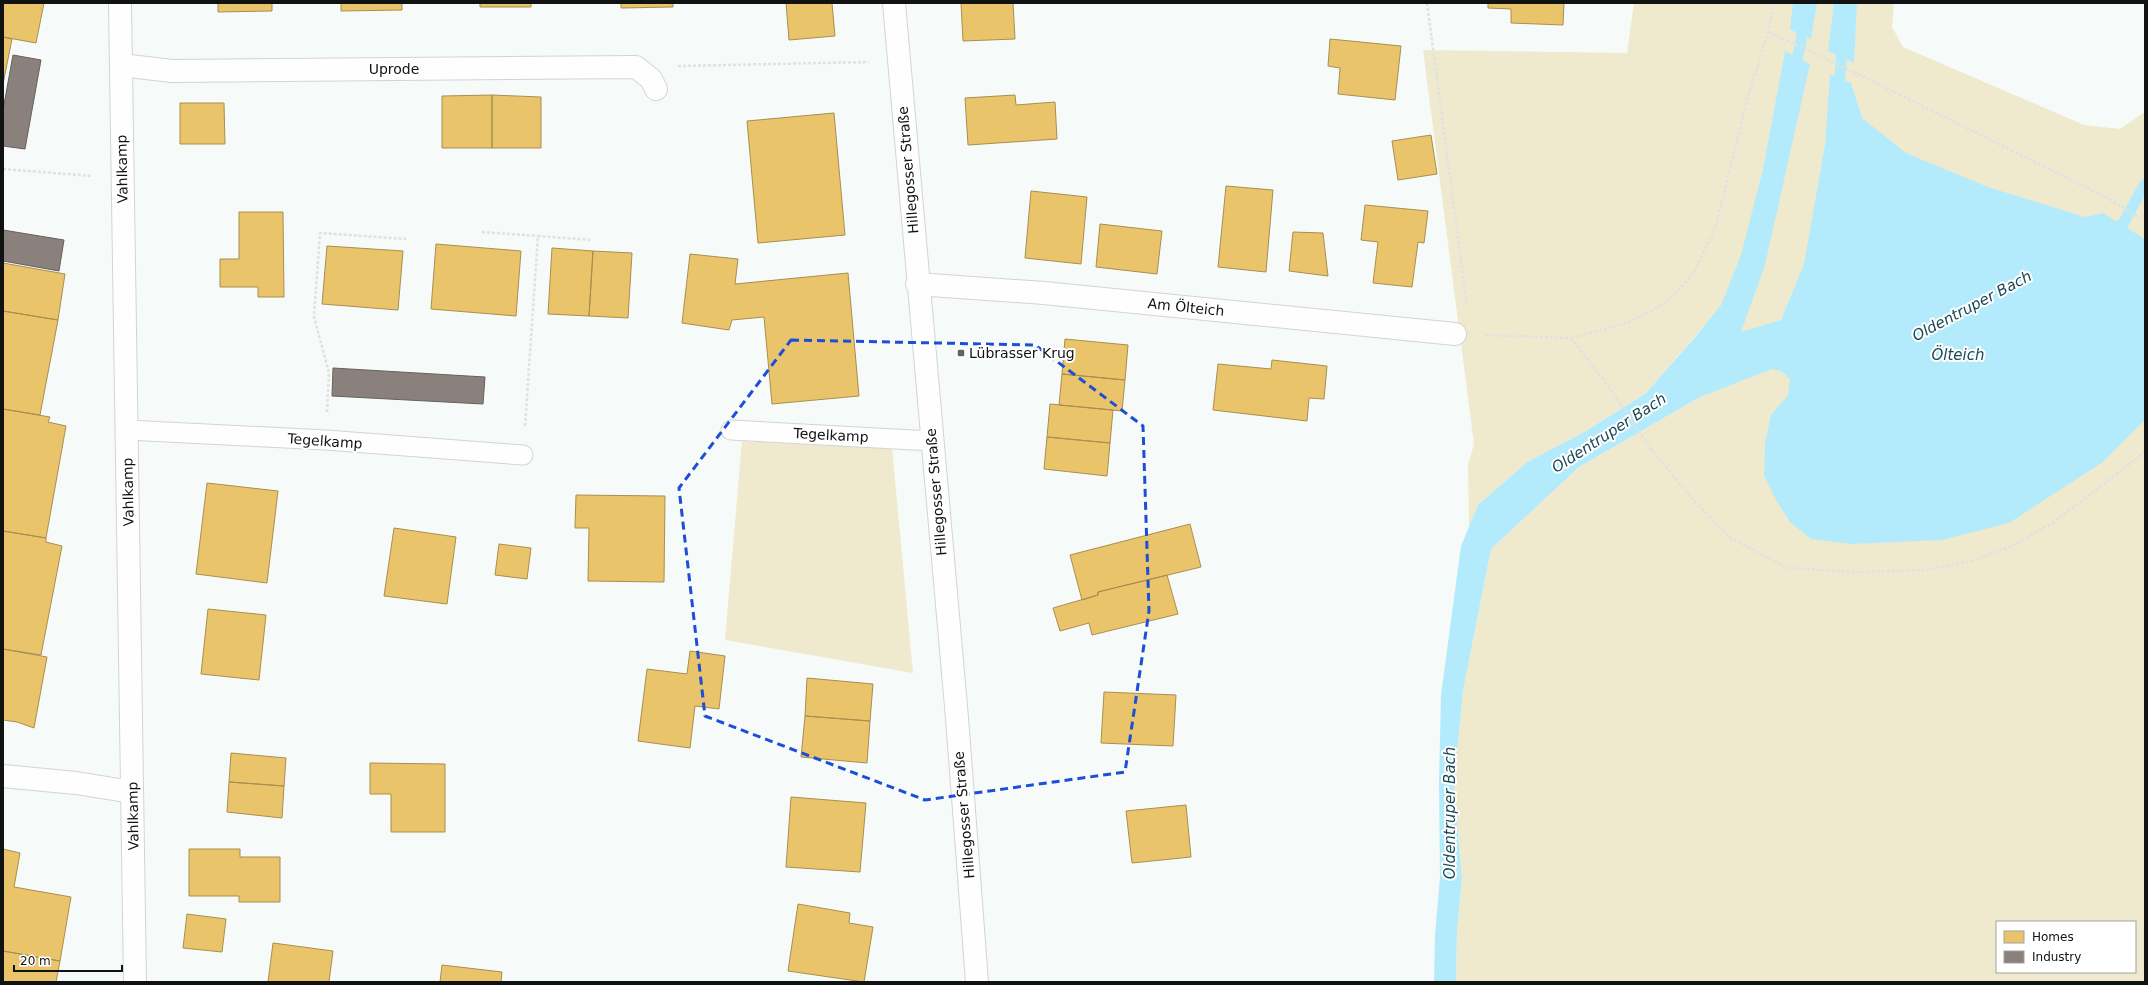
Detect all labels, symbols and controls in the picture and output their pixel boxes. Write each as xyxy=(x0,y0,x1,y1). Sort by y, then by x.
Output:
street label: Uprode xyxy=(369,61,419,77)
street label: Hillegosser Straße xyxy=(894,106,922,234)
street label: Vahlkamp xyxy=(113,134,131,204)
water label: Oldentruper Bach xyxy=(1909,267,2035,345)
street label: Am Ölteich xyxy=(1147,294,1225,319)
place label: Lübrasser Krug xyxy=(969,345,1075,361)
water label: Ölteich xyxy=(1931,345,1985,364)
marker: Lübrasser Krug xyxy=(956,348,966,358)
water label: Oldentruper Bach xyxy=(1548,389,1670,477)
street label: Tegelkamp xyxy=(792,425,869,445)
street label: Hillegosser Straße xyxy=(922,428,950,556)
street label: Tegelkamp xyxy=(286,430,363,452)
street label: Vahlkamp xyxy=(119,457,137,527)
water label: Oldentruper Bach xyxy=(1441,747,1459,879)
street label: Hillegosser Straße xyxy=(950,751,978,879)
street label: Vahlkamp xyxy=(124,781,142,851)
legend xyxy=(1996,921,2136,973)
text: Homes xyxy=(2032,930,2074,944)
scale bar xyxy=(14,947,122,973)
text: Industry xyxy=(2032,950,2081,964)
text: 20 m xyxy=(20,954,51,968)

